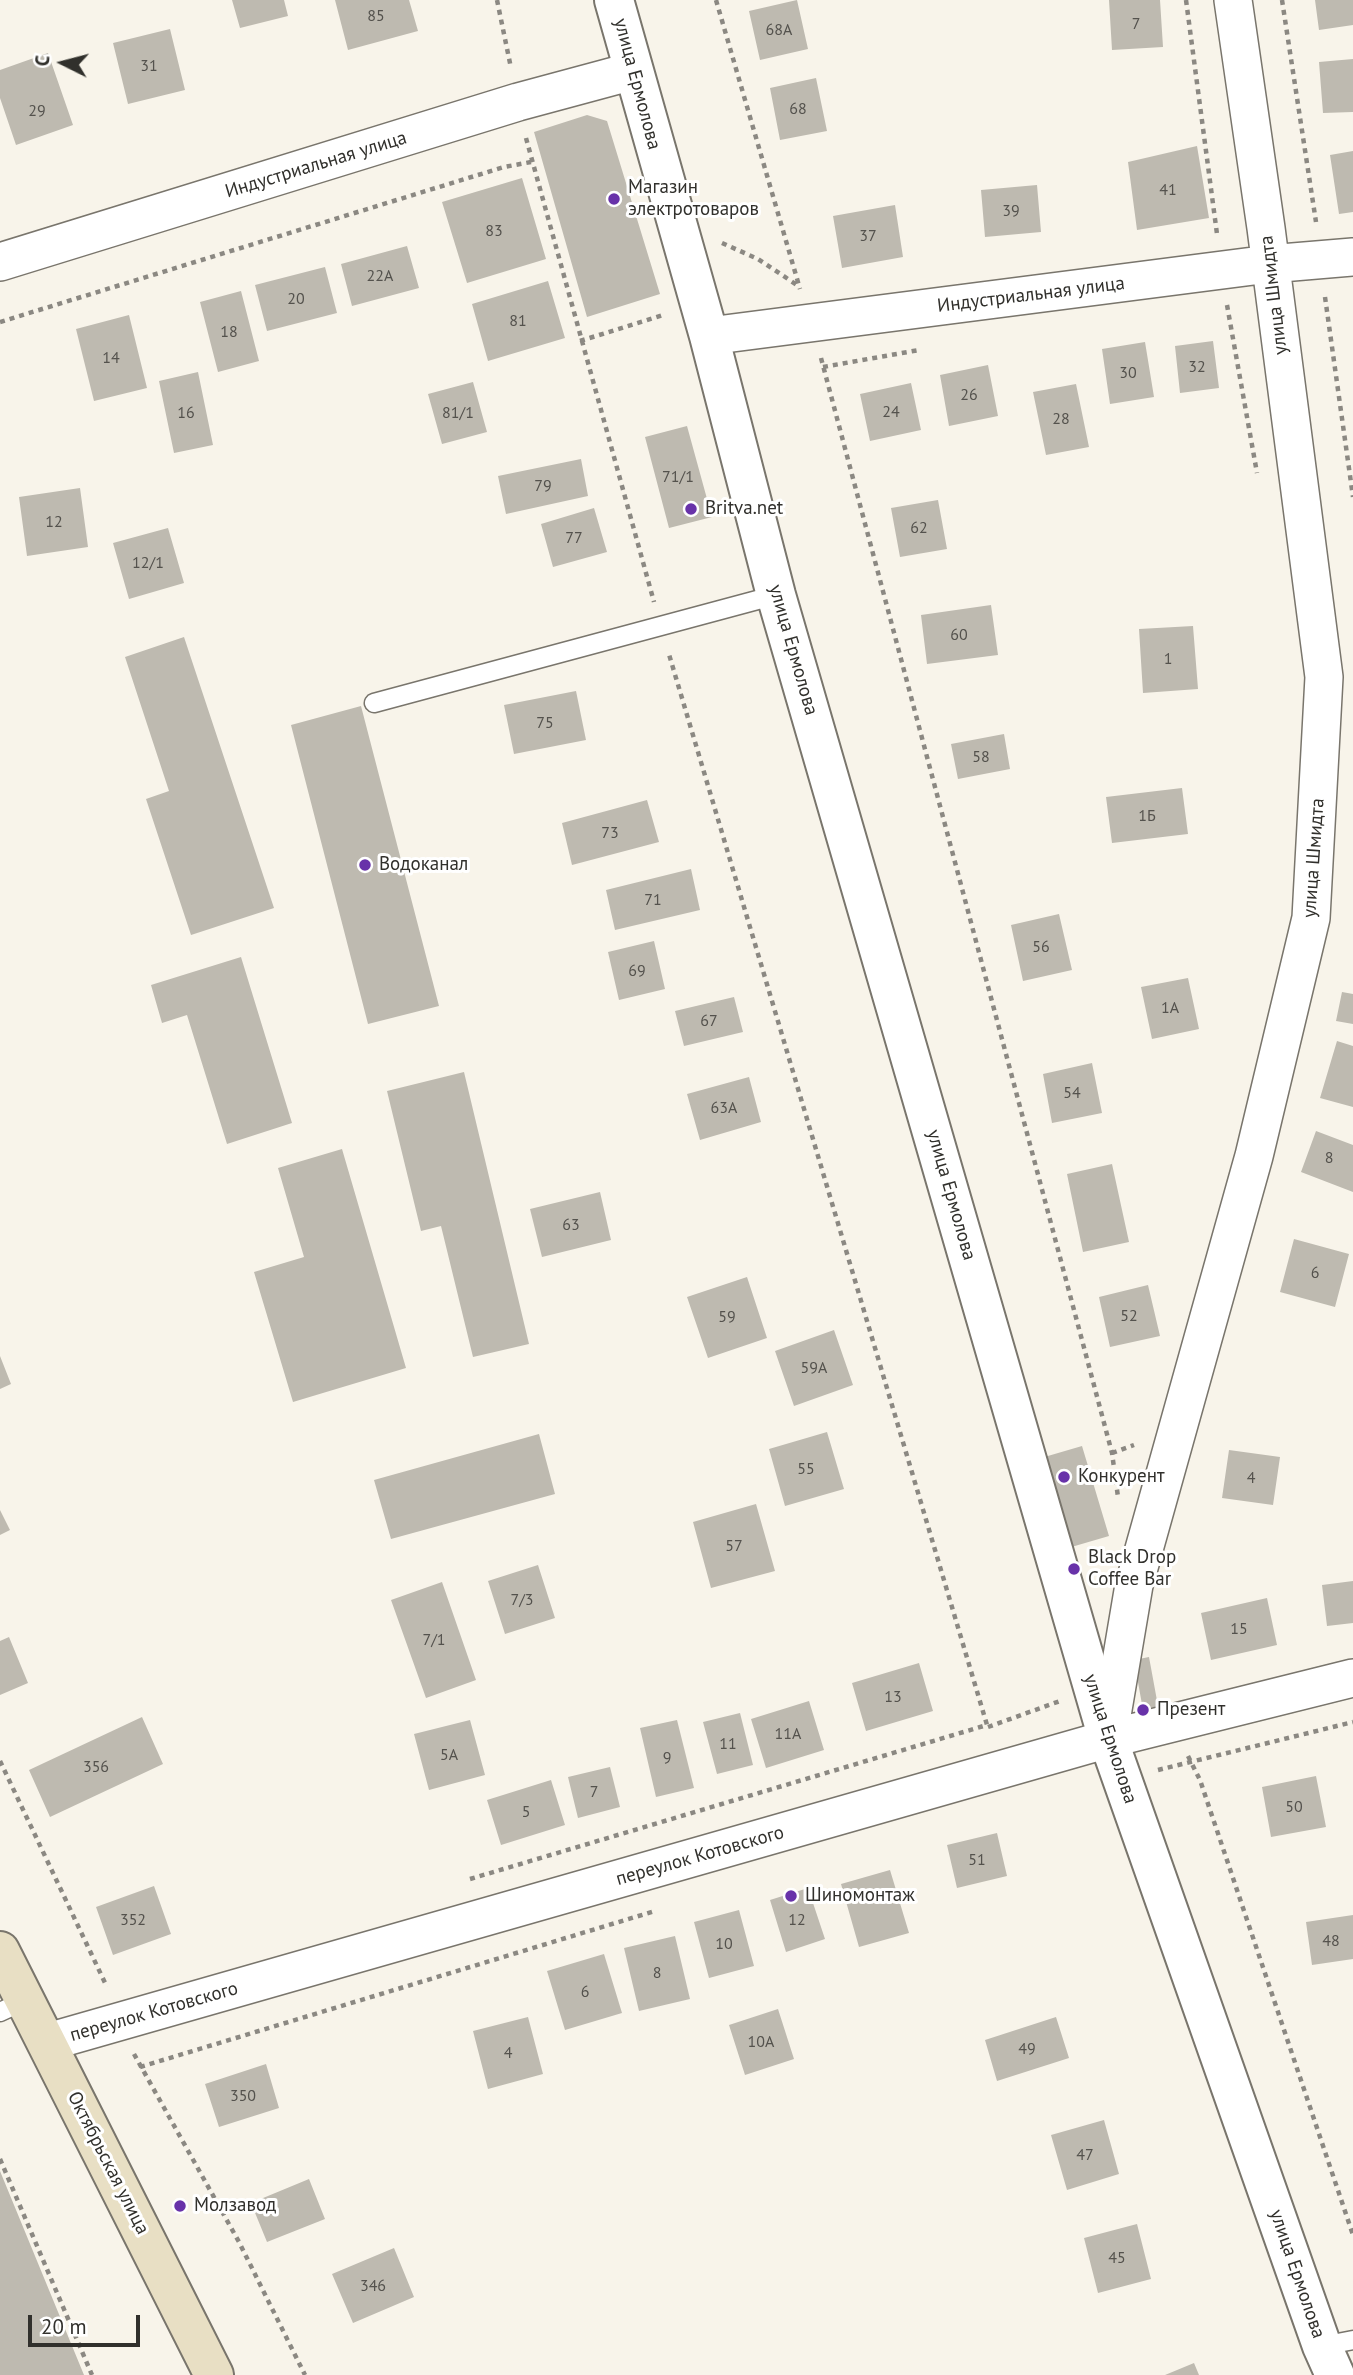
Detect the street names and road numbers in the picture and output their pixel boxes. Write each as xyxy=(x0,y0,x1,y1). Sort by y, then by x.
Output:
street label: улица Ермолова xyxy=(609,16,665,152)
street label: Индустриальная улица xyxy=(222,127,410,203)
street label: улица Шмидта xyxy=(1255,234,1293,356)
street label: Индустриальная улица xyxy=(936,272,1126,318)
street label: улица Ермолова xyxy=(763,582,823,718)
street label: улица Шмидта xyxy=(1298,797,1330,919)
street label: улица Ермолова xyxy=(921,1127,981,1263)
street label: улица Ермолова xyxy=(1078,1671,1142,1807)
street label: переулок Котовского xyxy=(613,1821,787,1891)
street label: переулок Котовского xyxy=(67,1977,241,2047)
street label: Октябрьская улица xyxy=(62,2088,154,2238)
street label: улица Ермолова xyxy=(1264,2207,1330,2341)

